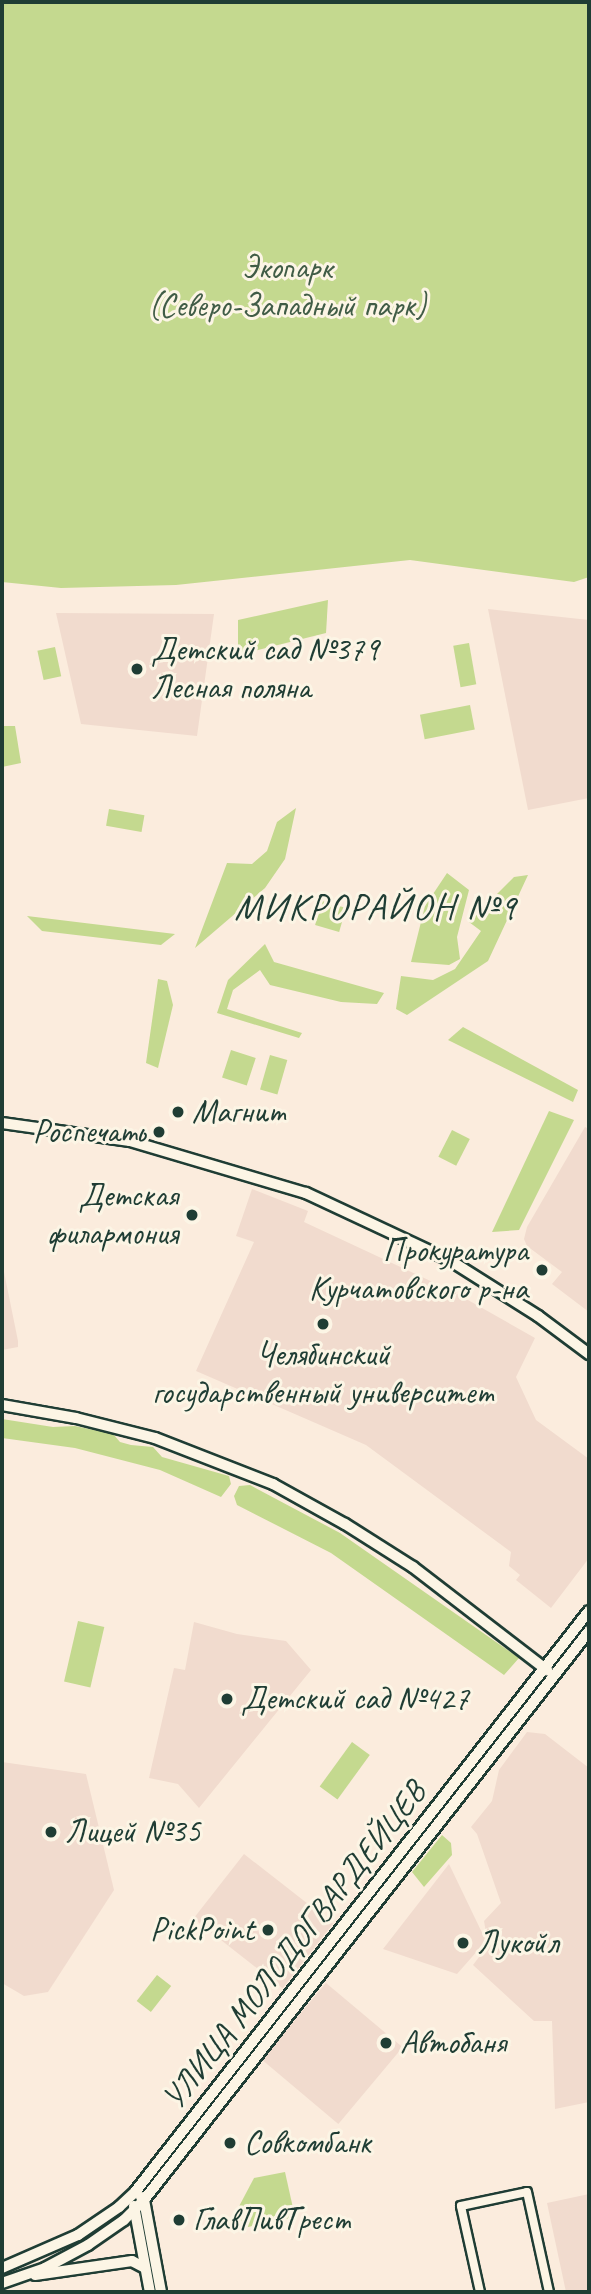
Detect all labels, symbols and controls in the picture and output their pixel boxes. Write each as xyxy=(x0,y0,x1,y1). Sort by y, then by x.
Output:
park label: Экопарк (Северо-Западный парк) xyxy=(148,248,426,326)
place label: Детский сад №379 Лесная поляна xyxy=(151,630,379,708)
marker: Детский сад №379 Лесная поляна xyxy=(129,661,145,677)
district label: МИКРОРАЙОН №9 xyxy=(235,885,517,929)
place label: Магнит xyxy=(192,1092,286,1132)
marker: Магнит xyxy=(170,1104,186,1120)
place label: Роспечать xyxy=(33,1112,145,1152)
marker: Роспечать xyxy=(151,1124,167,1140)
place label: Детская филармония xyxy=(47,1176,178,1254)
marker: Детская филармония xyxy=(184,1207,200,1223)
place label: Прокуратура Курчатовского р-на xyxy=(309,1231,528,1309)
marker: Прокуратура Курчатовского р-на xyxy=(534,1262,550,1278)
marker: Челябинский государственный университет xyxy=(315,1316,331,1332)
place label: Челябинский государственный университет xyxy=(152,1335,494,1413)
place label: Детский сад №427 xyxy=(241,1679,469,1719)
marker: Детский сад №427 xyxy=(219,1691,235,1707)
street label: УЛИЦА МОЛОДОГВАРДЕЙЦЕВ xyxy=(156,1777,432,2115)
place label: Лицей №35 xyxy=(65,1812,200,1852)
marker: Лицей №35 xyxy=(43,1824,59,1840)
place label: PickPoint xyxy=(150,1910,254,1950)
marker: PickPoint xyxy=(260,1922,276,1938)
place label: Лукойл xyxy=(477,1923,558,1963)
marker: Лукойл xyxy=(455,1935,471,1951)
place label: Автобаня xyxy=(400,2023,506,2063)
marker: Автобаня xyxy=(378,2035,394,2051)
place label: Совкомбанк xyxy=(244,2123,371,2163)
marker: Совкомбанк xyxy=(222,2135,238,2151)
place label: ГлавПивТрест xyxy=(193,2200,350,2240)
marker: ГлавПивТрест xyxy=(171,2212,187,2228)

